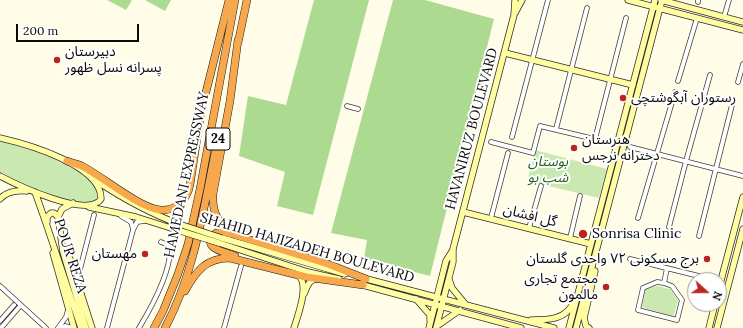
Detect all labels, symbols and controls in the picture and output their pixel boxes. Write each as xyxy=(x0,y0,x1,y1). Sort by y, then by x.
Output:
scale bar xyxy=(18,16,141,42)
text: 200 m xyxy=(23,23,58,38)
place label: دبیرستان پسرانه نسل ظهور xyxy=(65,44,162,76)
street label: HAVANIRUZ BOULEVARD xyxy=(442,46,502,212)
marker: دبیرستان پسرانه نسل ظهور xyxy=(52,55,62,65)
street label: HAMEDANI EXPRESSWAY xyxy=(161,90,213,260)
place label: رستوران آبگوشتچی xyxy=(631,90,736,106)
marker: رستوران آبگوشتچی xyxy=(618,93,628,103)
road number: 24 xyxy=(206,128,230,150)
place label: هنرستان دخترانه نرجس xyxy=(582,132,660,164)
marker: هنرستان دخترانه نرجس xyxy=(569,143,579,153)
park label: بوستان شب بو xyxy=(528,154,568,186)
street label: گل افشان xyxy=(501,201,559,231)
street label: SHAHID HAJIZADEH BOULEVARD xyxy=(198,209,416,287)
street label: POUR REZA xyxy=(50,217,90,295)
place label: Sonrisa Clinic xyxy=(592,226,681,242)
marker: Sonrisa Clinic xyxy=(577,228,589,240)
place label: مهستان xyxy=(92,246,137,262)
marker: مهستان xyxy=(140,249,150,259)
place label: برج مسکونی ۷۲ واحدی گلستان xyxy=(526,251,699,267)
marker: برج مسکونی ۷۲ واحدی گلستان xyxy=(702,254,712,264)
place label: مجتمع تجاری مالمون xyxy=(524,271,598,304)
north arrow xyxy=(687,272,727,312)
marker: مجتمع تجاری مالمون xyxy=(601,282,611,292)
text: N xyxy=(709,289,725,302)

